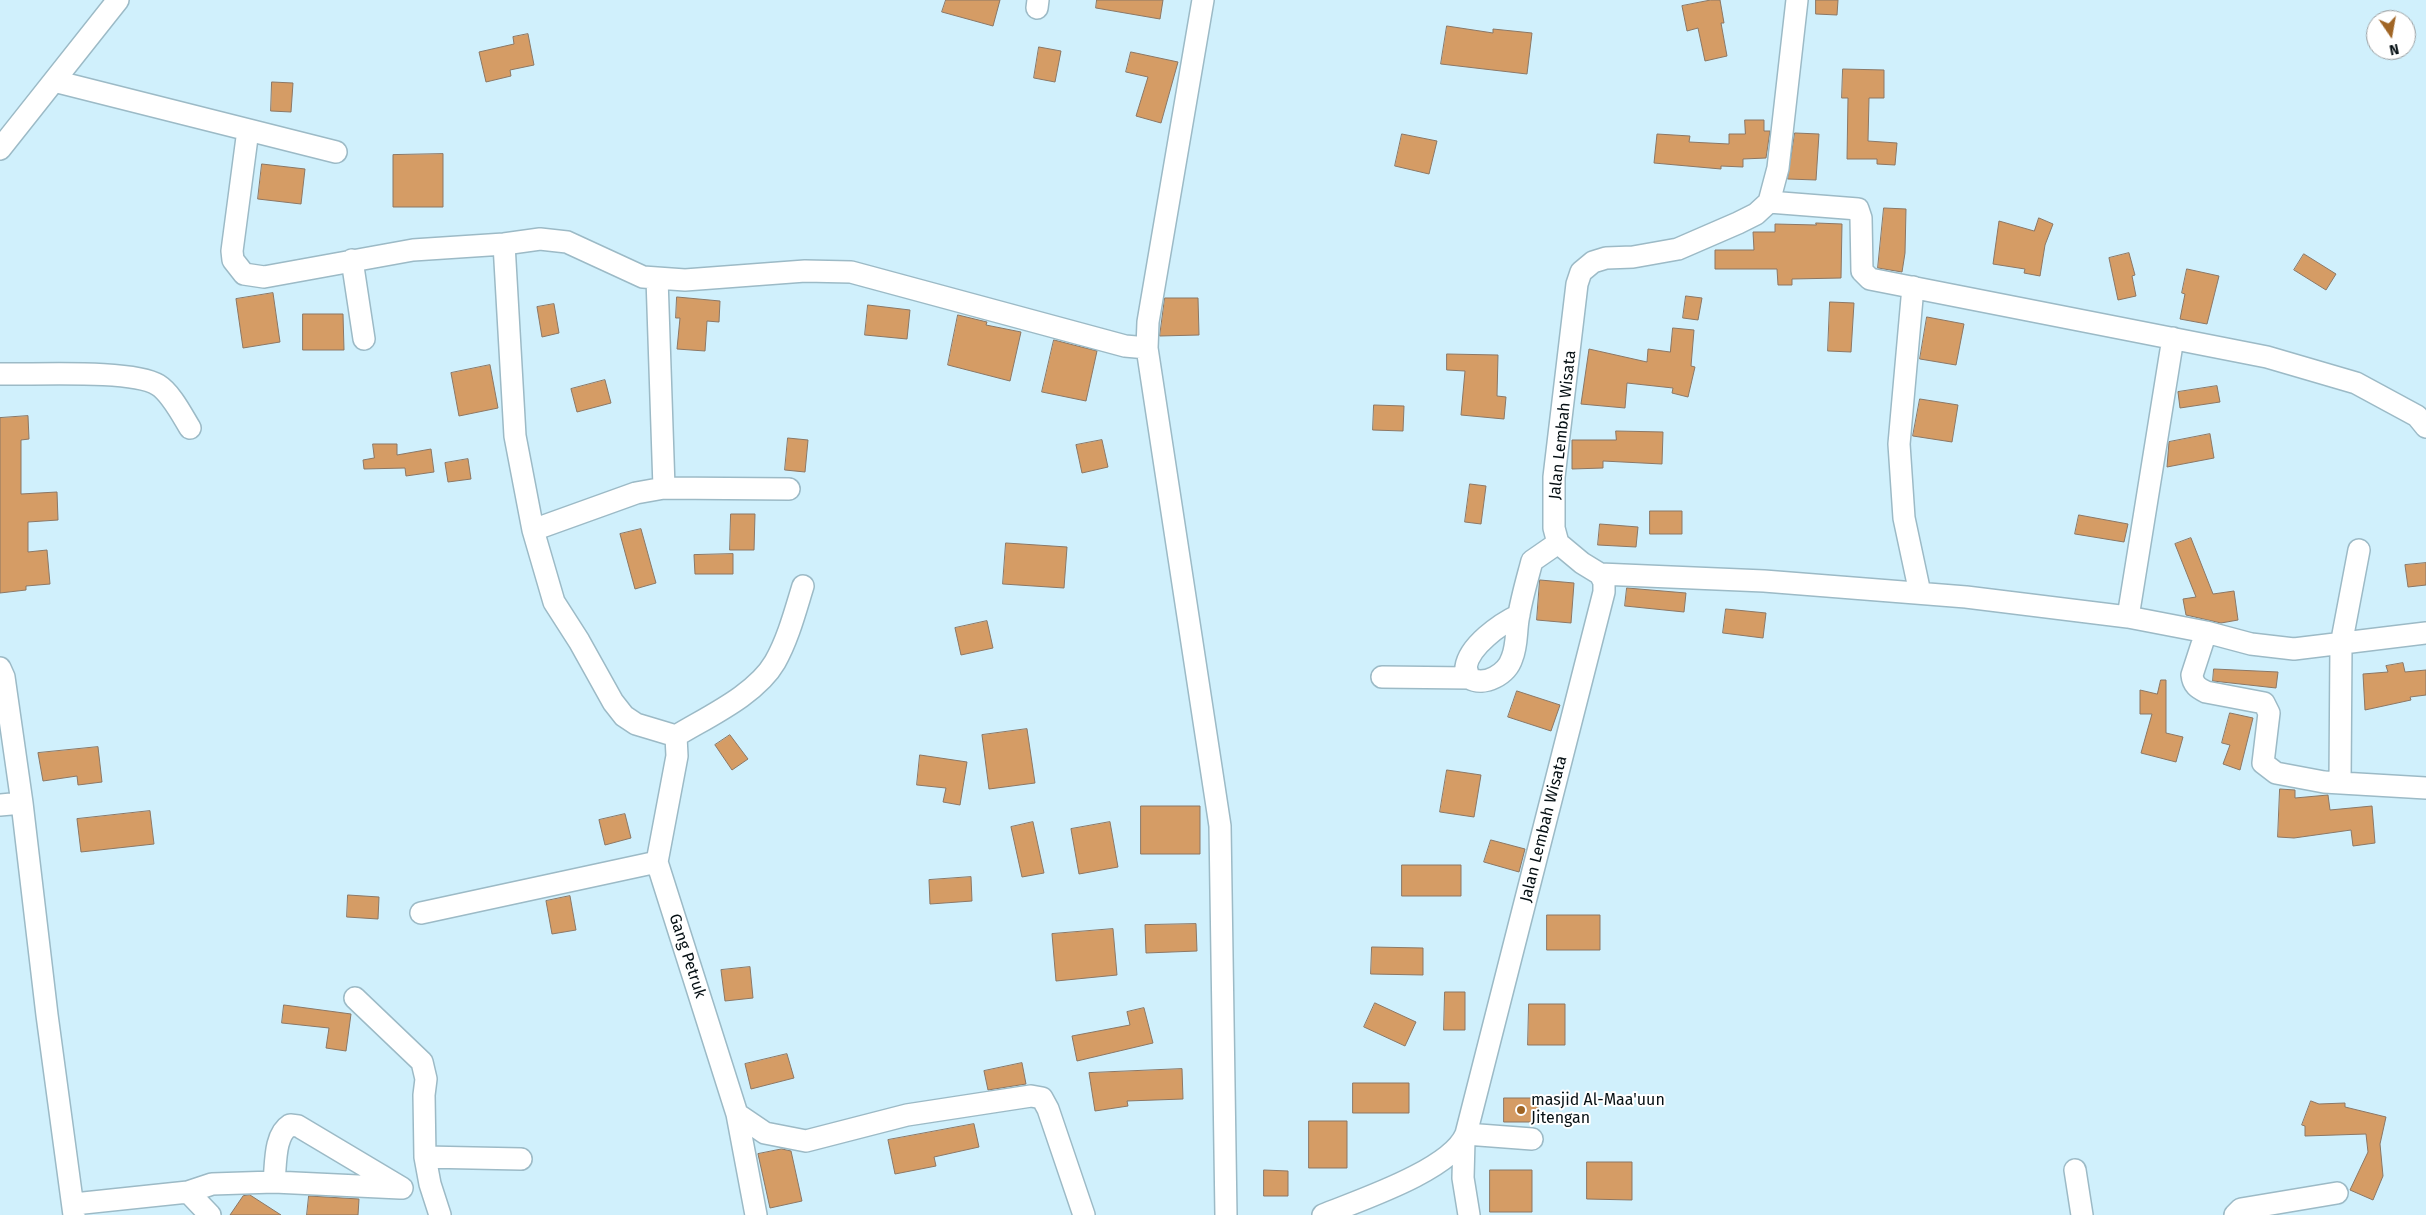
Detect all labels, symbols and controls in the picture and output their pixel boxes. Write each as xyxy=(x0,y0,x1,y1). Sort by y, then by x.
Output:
north arrow xyxy=(2366,10,2416,60)
text: N xyxy=(2388,40,2400,58)
street label: Jalan Lembah Wisata xyxy=(1546,349,1580,501)
street label: Jalan Lembah Wisata xyxy=(1517,754,1571,904)
street label: Gang Petruk xyxy=(664,911,710,1001)
place label: masjid Al-Maa'uun Jitengan xyxy=(1531,1091,1665,1129)
marker: masjid Al-Maa'uun Jitengan xyxy=(1515,1104,1527,1116)

